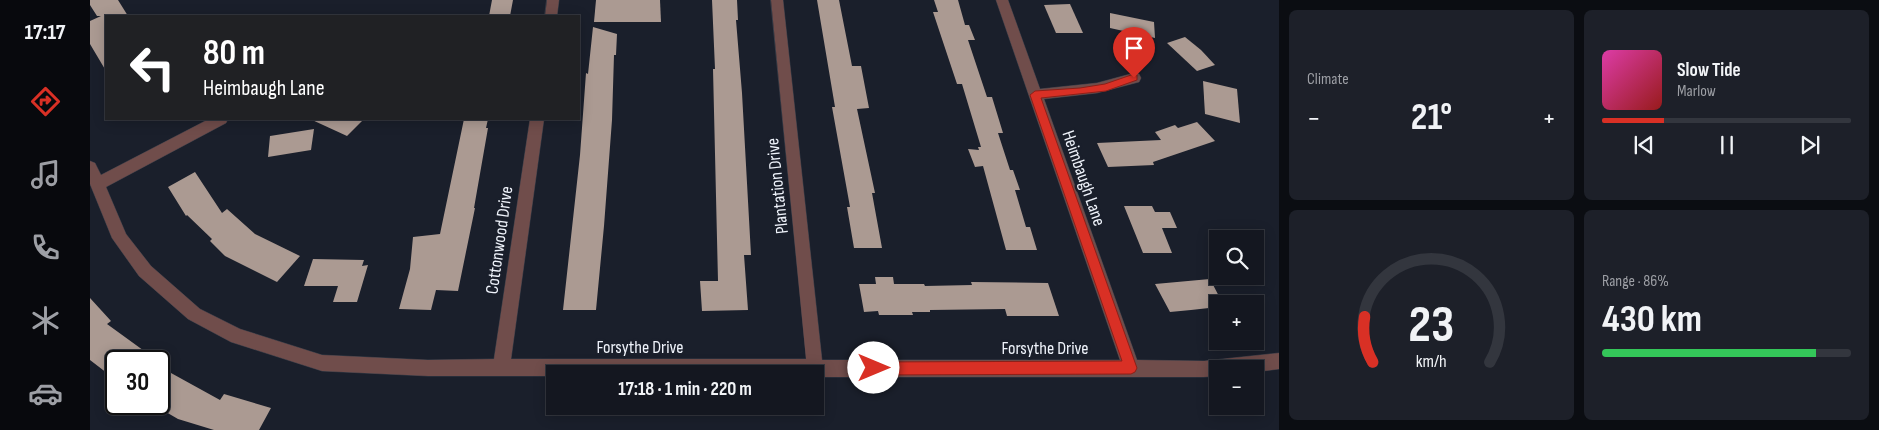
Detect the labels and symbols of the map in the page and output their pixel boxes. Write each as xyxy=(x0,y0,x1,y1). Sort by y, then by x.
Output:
pin xyxy=(1113,27,1155,78)
street label: Heimbaugh Lane xyxy=(1057,128,1110,229)
street label: Plantation Drive xyxy=(762,137,793,235)
street label: Cottonwood Drive xyxy=(482,185,517,295)
street label: Forsythe Drive xyxy=(596,337,684,358)
street label: Forsythe Drive xyxy=(1001,338,1089,359)
position arrow xyxy=(847,341,899,393)
speed limit sign: 30 xyxy=(105,350,170,415)

